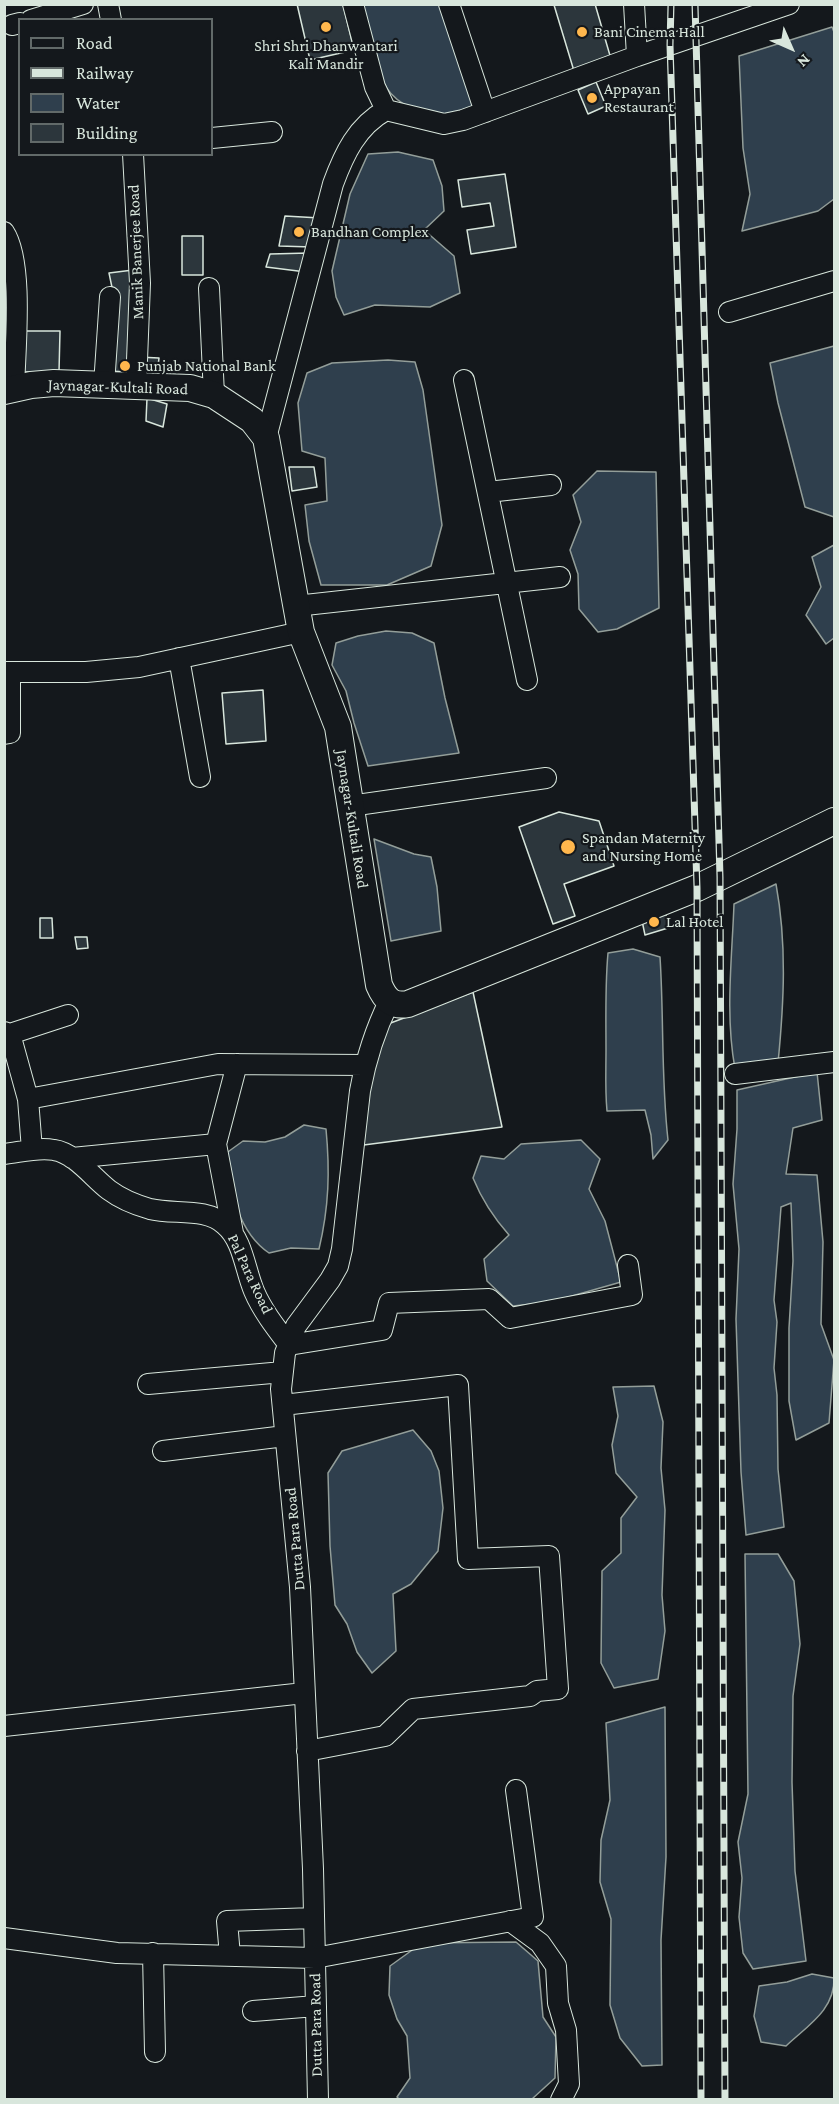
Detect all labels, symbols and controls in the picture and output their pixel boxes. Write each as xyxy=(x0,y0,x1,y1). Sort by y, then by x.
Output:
legend xyxy=(18,18,213,156)
north arrow xyxy=(761,18,821,78)
marker: Shri Shri Dhanwantari Kali Mandir xyxy=(319,20,333,34)
place label: Bani Cinema Hall xyxy=(594,22,705,42)
marker: Bani Cinema Hall xyxy=(575,25,589,39)
text: Road xyxy=(76,33,113,53)
place label: Shri Shri Dhanwantari Kali Mandir xyxy=(254,36,398,74)
text: N xyxy=(794,51,814,71)
text: Railway xyxy=(76,63,133,83)
place label: Appayan Restaurant xyxy=(604,79,674,117)
marker: Appayan Restaurant xyxy=(585,91,599,105)
text: Water xyxy=(76,93,120,113)
text: Building xyxy=(76,123,137,143)
street label: Manik Banerjee Road xyxy=(124,184,148,320)
place label: Bandhan Complex xyxy=(311,222,429,242)
marker: Bandhan Complex xyxy=(292,225,306,239)
place label: Punjab National Bank xyxy=(137,356,276,376)
marker: Punjab National Bank xyxy=(118,359,132,373)
street label: Jaynagar-Kultali Road xyxy=(48,375,188,399)
street label: Jaynagar-Kultali Road xyxy=(332,748,372,890)
place label: Spandan Maternity and Nursing Home xyxy=(582,828,705,866)
marker: Spandan Maternity and Nursing Home xyxy=(559,838,577,856)
place label: Lal Hotel xyxy=(666,912,723,932)
marker: Lal Hotel xyxy=(647,915,661,929)
street label: Pal Para Road xyxy=(223,1231,277,1317)
street label: Dutta Para Road xyxy=(281,1487,309,1591)
street label: Dutta Para Road xyxy=(305,1973,327,2077)

